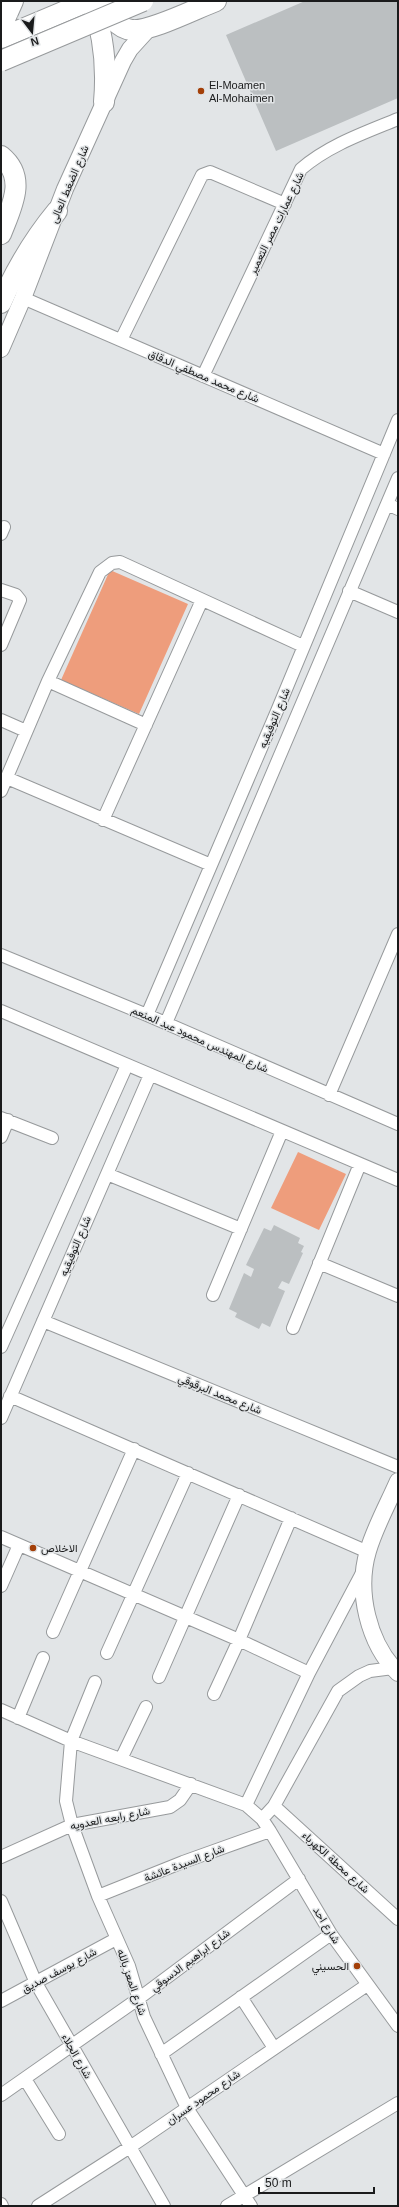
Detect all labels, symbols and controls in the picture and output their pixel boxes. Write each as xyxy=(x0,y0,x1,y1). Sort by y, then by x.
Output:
north arrow xyxy=(12,12,52,52)
text: N xyxy=(29,35,40,48)
place label: El-Moamen Al-Mohaimen xyxy=(209,79,274,104)
marker: El-Moamen Al-Mohaimen xyxy=(196,86,206,96)
street label: شارع الضغط العالى xyxy=(47,143,93,225)
street label: شارع عمارات مصر التعمير xyxy=(246,170,308,278)
street label: شارع محمد مصطفي الدقاق xyxy=(145,347,262,409)
street label: شارع التوفيقيه xyxy=(256,686,294,751)
street label: شارع المهندس محمود عبد المنعم xyxy=(129,1003,271,1077)
street label: شارع التوفيقيه xyxy=(57,1214,95,1279)
street label: شارع محمد البرقوقي xyxy=(175,1372,264,1420)
place label: الاخلاص xyxy=(41,1542,78,1555)
marker: الاخلاص xyxy=(28,1543,38,1553)
street label: شارع رابعه العدويه xyxy=(69,1804,152,1834)
street label: شارع محطة الكهرباء xyxy=(299,1829,372,1897)
street label: شارع السيدة عائشة xyxy=(142,1842,227,1886)
street label: شارع احد xyxy=(309,1904,343,1947)
street label: شارع ابراهيم الدسوقي xyxy=(148,1926,235,1997)
street label: شارع يوسف صديق xyxy=(20,1945,100,1997)
street label: شارع المعز بالله xyxy=(113,1947,149,2018)
place label: الحسيني xyxy=(312,1960,349,1976)
marker: الحسيني xyxy=(352,1961,362,1971)
street label: شارع الجلاء xyxy=(58,2032,95,2082)
street label: شارع محمود عسران xyxy=(164,2067,243,2128)
scale bar xyxy=(259,2169,374,2195)
text: 50 m xyxy=(265,2176,292,2190)

